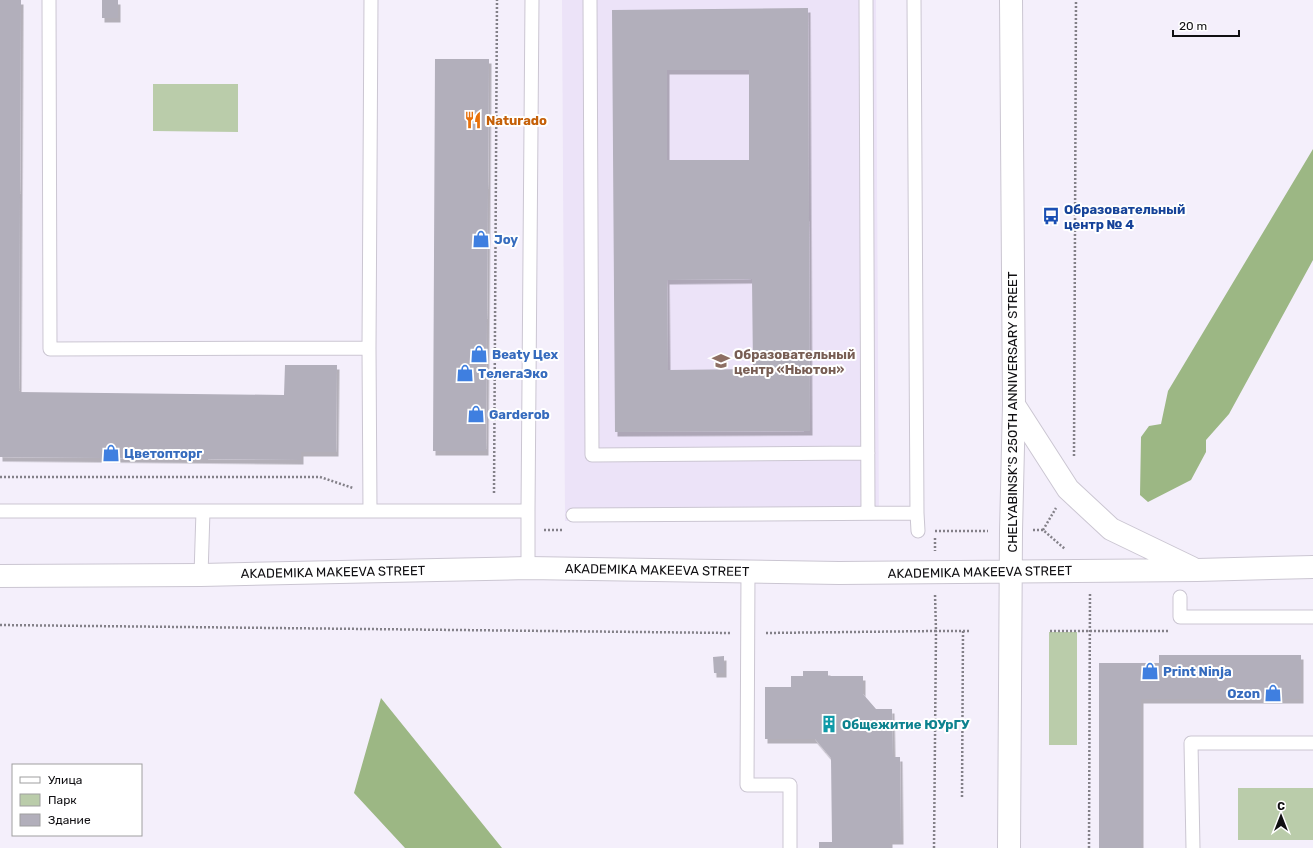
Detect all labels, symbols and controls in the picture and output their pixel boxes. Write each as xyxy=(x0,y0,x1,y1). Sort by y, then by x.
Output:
scale bar xyxy=(1173,12,1239,38)
text: 20 m xyxy=(1179,19,1207,33)
restaurant icon: Naturado xyxy=(463,110,483,130)
place label: Naturado xyxy=(486,113,547,128)
place label: Образовательный центр № 4 xyxy=(1064,202,1185,232)
bus stop icon: Образовательный центр № 4 xyxy=(1041,206,1061,226)
shop icon: Joy xyxy=(471,229,491,249)
place label: Joy xyxy=(494,232,518,247)
street label: CHELYABINSK'S 250TH ANNIVERSARY STREET xyxy=(1005,271,1020,552)
shop icon: Beaty Цех xyxy=(469,344,489,364)
place label: Beaty Цех xyxy=(492,347,559,362)
place label: Образовательный центр «Ньютон» xyxy=(734,347,855,377)
school or university icon: Образовательный центр «Ньютон» xyxy=(711,351,731,371)
shop icon: ТелегаЭко xyxy=(455,363,475,383)
place label: ТелегаЭко xyxy=(478,366,548,381)
shop icon: Garderob xyxy=(466,404,486,424)
place label: Garderob xyxy=(489,407,550,422)
shop icon: Цветопторг xyxy=(101,443,121,463)
place label: Цветопторг xyxy=(124,446,202,461)
street label: AKADEMIKA MAKEEVA STREET xyxy=(565,561,750,579)
street label: AKADEMIKA MAKEEVA STREET xyxy=(241,563,426,581)
street label: AKADEMIKA MAKEEVA STREET xyxy=(888,563,1073,581)
shop icon: Print Ninja xyxy=(1140,661,1160,681)
place label: Print Ninja xyxy=(1163,664,1232,679)
shop icon: Ozon xyxy=(1263,683,1283,703)
place label: Ozon xyxy=(1227,686,1260,701)
building icon: Общежитие ЮУрГУ xyxy=(819,714,839,734)
place label: Общежитие ЮУрГУ xyxy=(842,717,970,732)
legend xyxy=(12,764,142,836)
text: Улица xyxy=(48,773,82,787)
text: Парк xyxy=(48,793,77,807)
north arrow xyxy=(1261,796,1301,836)
text: С xyxy=(1277,800,1285,813)
text: Здание xyxy=(48,813,91,827)

